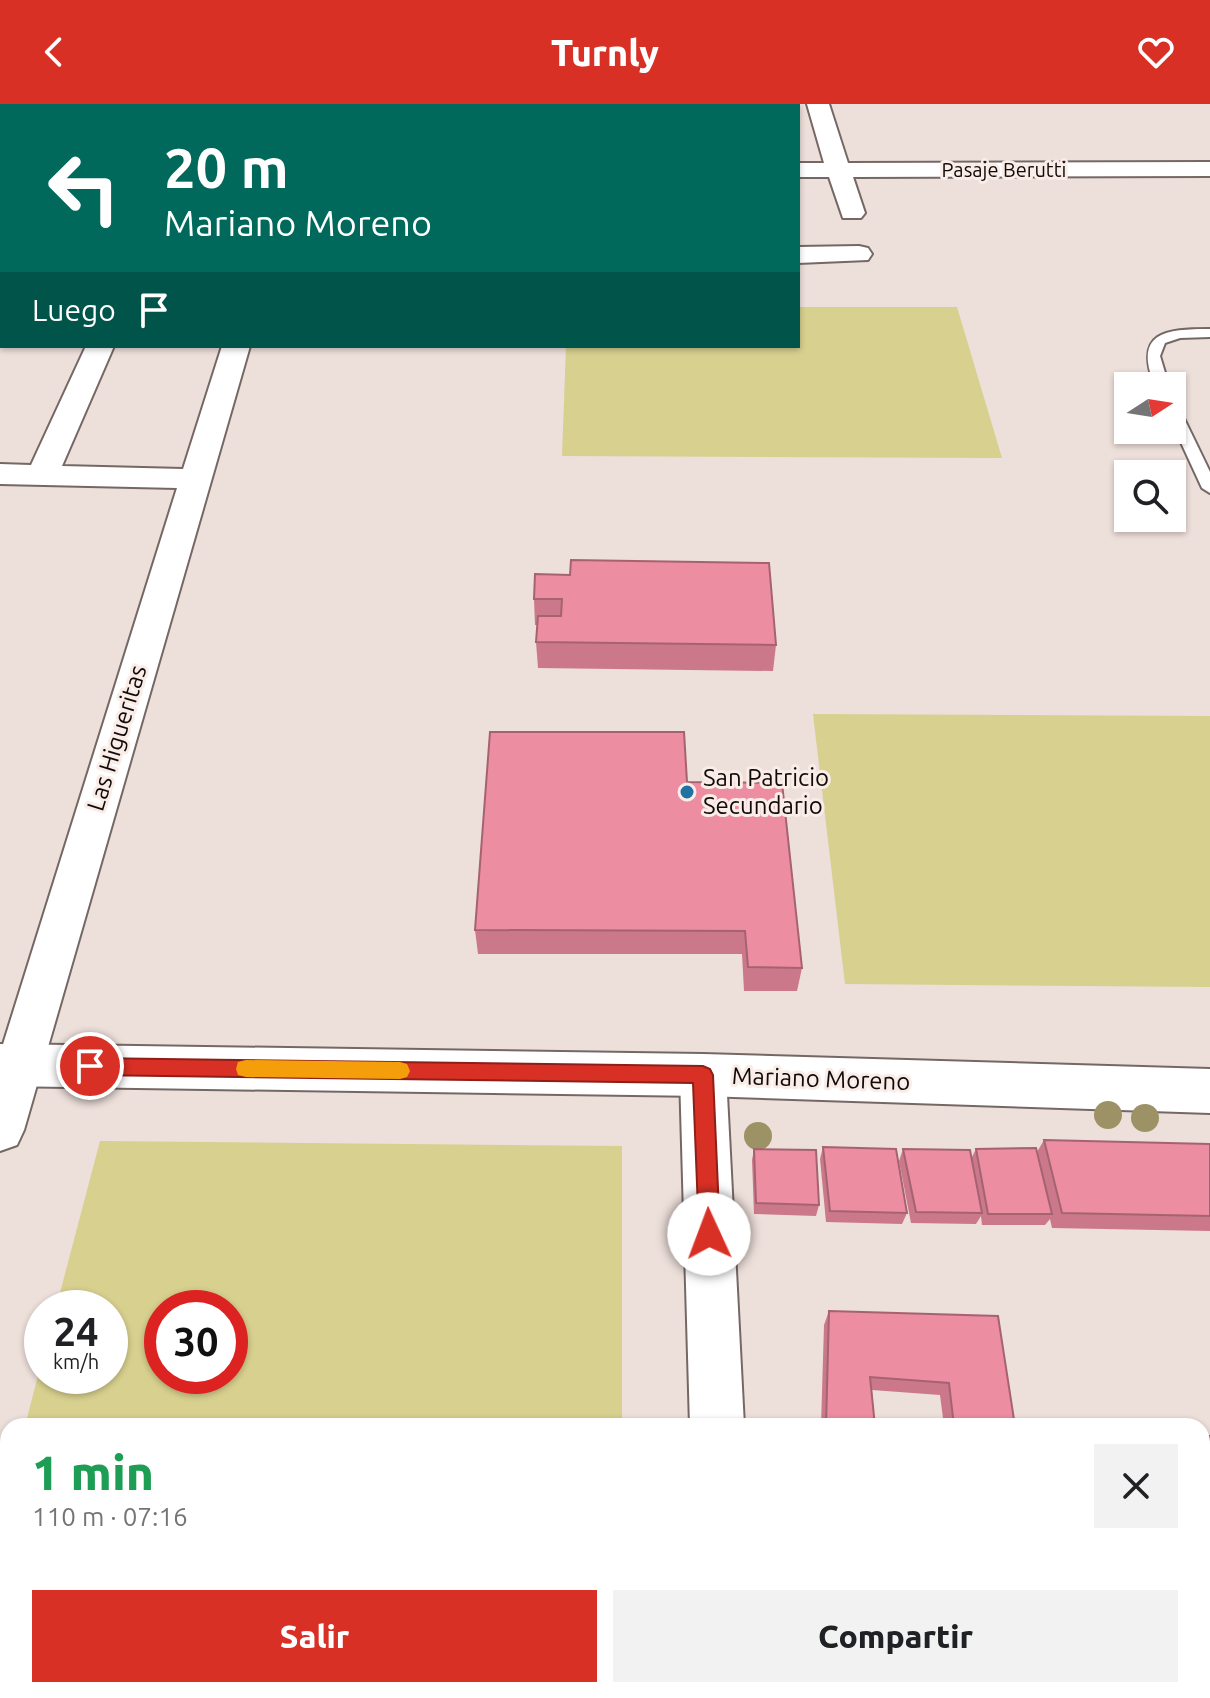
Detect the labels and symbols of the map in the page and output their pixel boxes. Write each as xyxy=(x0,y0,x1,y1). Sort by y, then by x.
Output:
street label: Pasaje Berutti xyxy=(942,158,1066,181)
north arrow xyxy=(1114,372,1186,444)
street label: Las Higueritas xyxy=(82,662,151,814)
place label: San Patricio Secundario xyxy=(703,764,829,819)
marker: San Patricio Secundario xyxy=(678,783,696,801)
pin xyxy=(56,1032,124,1100)
street label: Mariano Moreno xyxy=(731,1062,911,1095)
position arrow xyxy=(667,1192,751,1276)
speed limit sign: 30 xyxy=(144,1290,248,1394)

